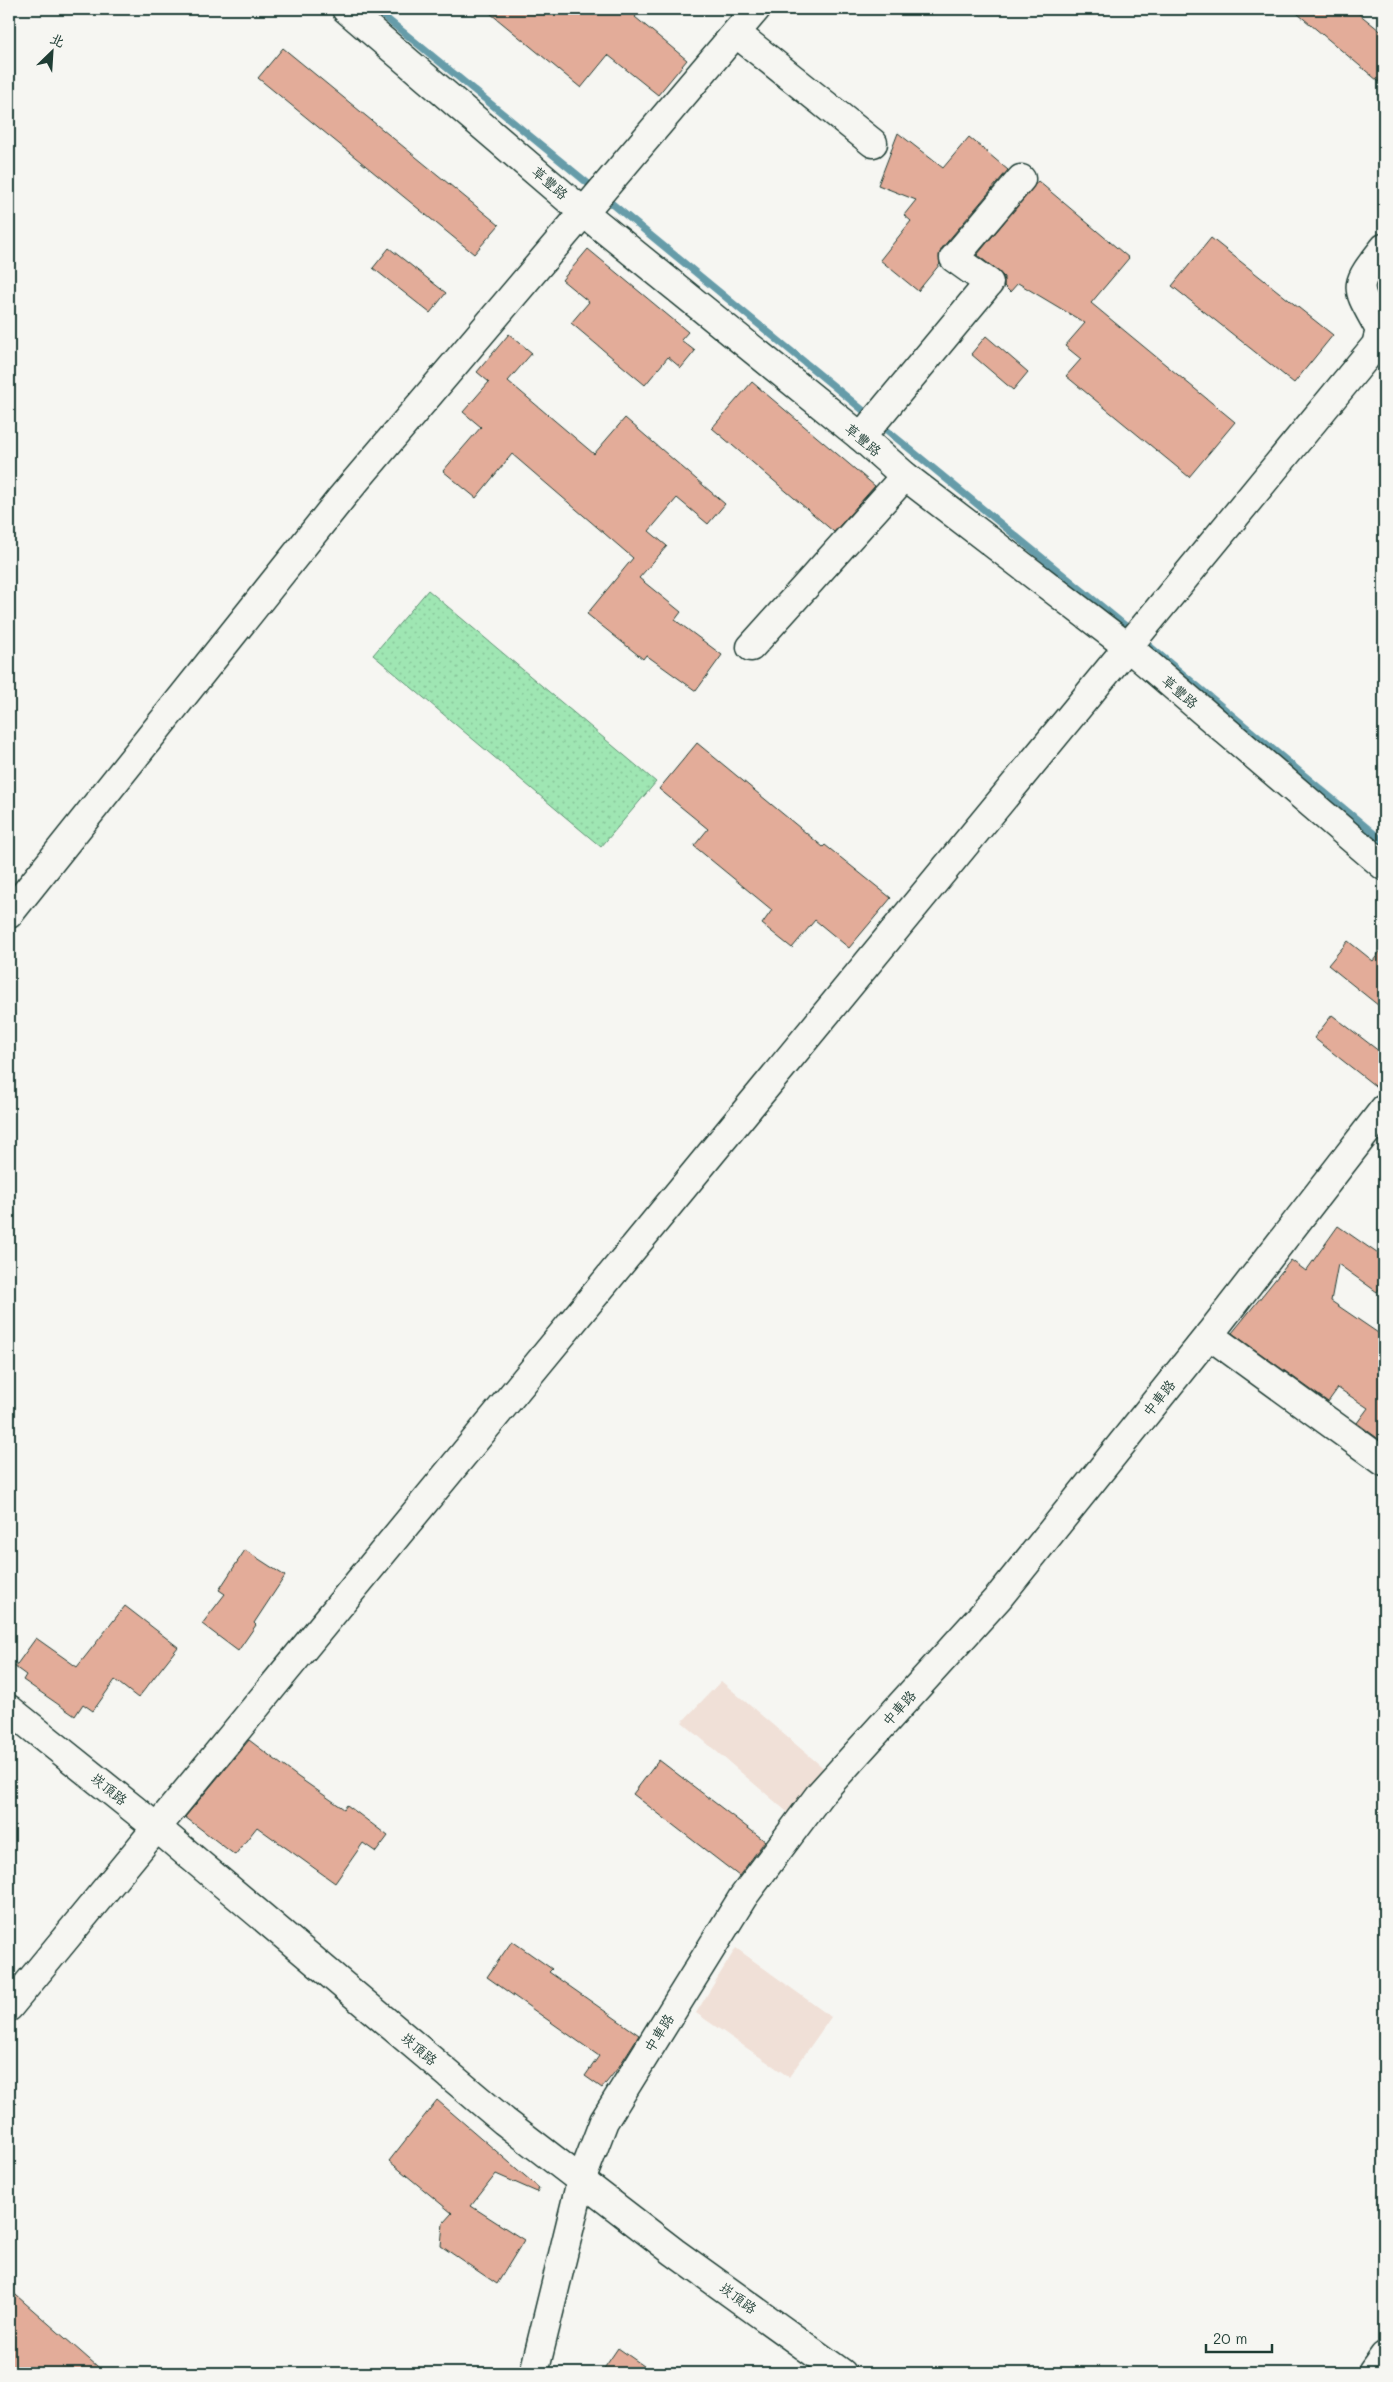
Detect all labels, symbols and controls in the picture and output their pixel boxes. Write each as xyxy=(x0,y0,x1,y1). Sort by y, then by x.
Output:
north arrow xyxy=(28,28,78,78)
text: 北 xyxy=(47,28,68,51)
street label: 草豐路 xyxy=(528,162,572,204)
street label: 草豐路 xyxy=(841,419,886,460)
street label: 草豐路 xyxy=(1158,671,1202,713)
street label: 中車路 xyxy=(1138,1375,1179,1420)
street label: 中車路 xyxy=(878,1686,920,1730)
street label: 崁頂路 xyxy=(87,1768,132,1809)
street label: 中車路 xyxy=(639,2010,678,2056)
street label: 崁頂路 xyxy=(397,2028,442,2069)
street label: 崁頂路 xyxy=(716,2278,761,2318)
scale bar xyxy=(1206,2322,1272,2354)
text: 20 m xyxy=(1213,2328,1247,2348)

